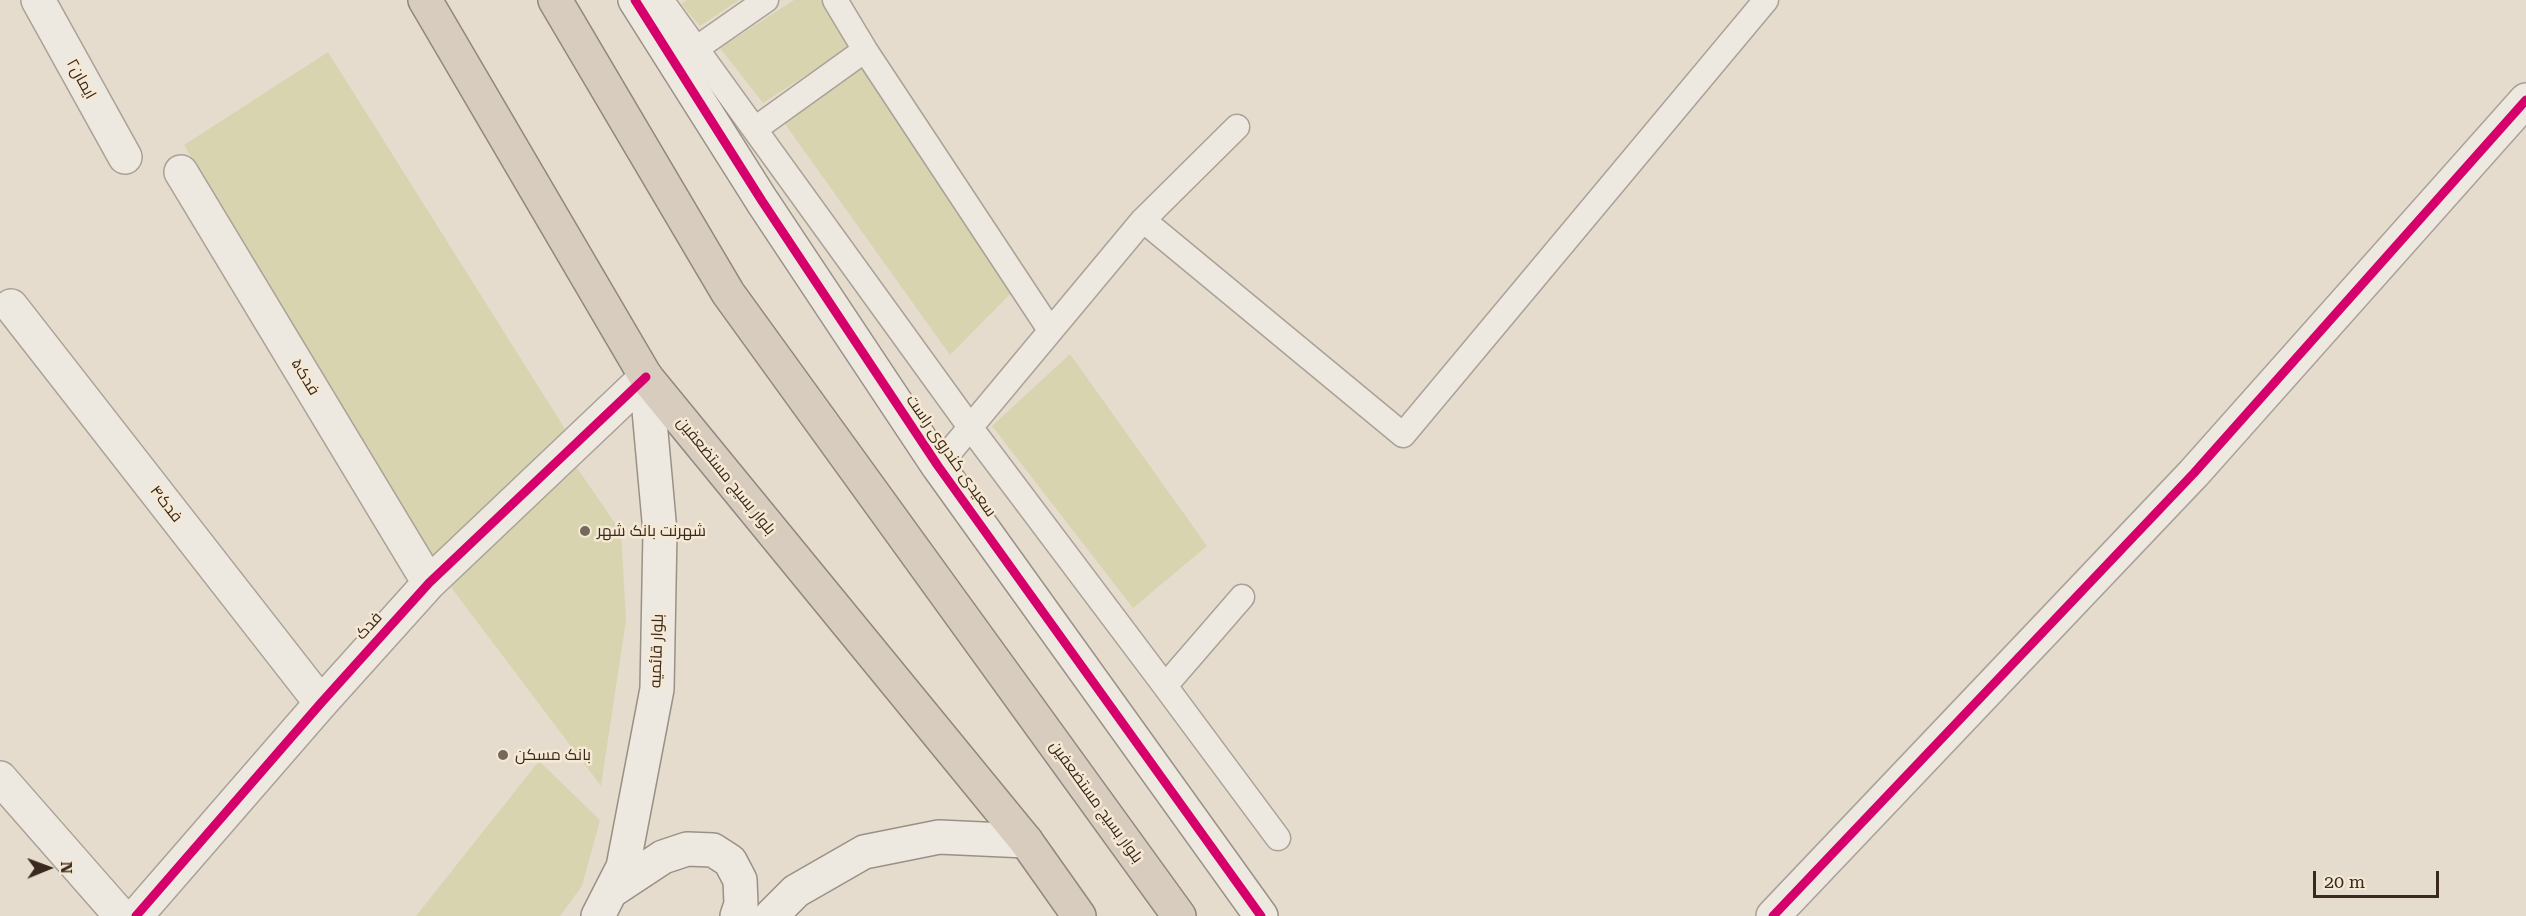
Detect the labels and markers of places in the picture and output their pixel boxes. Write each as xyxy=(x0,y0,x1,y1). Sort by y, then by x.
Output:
place label: شهرنت بانک شهر xyxy=(597,521,706,541)
marker: شهرنت بانک شهر xyxy=(578,524,592,538)
place label: بانک مسکن xyxy=(515,745,591,765)
marker: بانک مسکن xyxy=(496,748,510,762)

